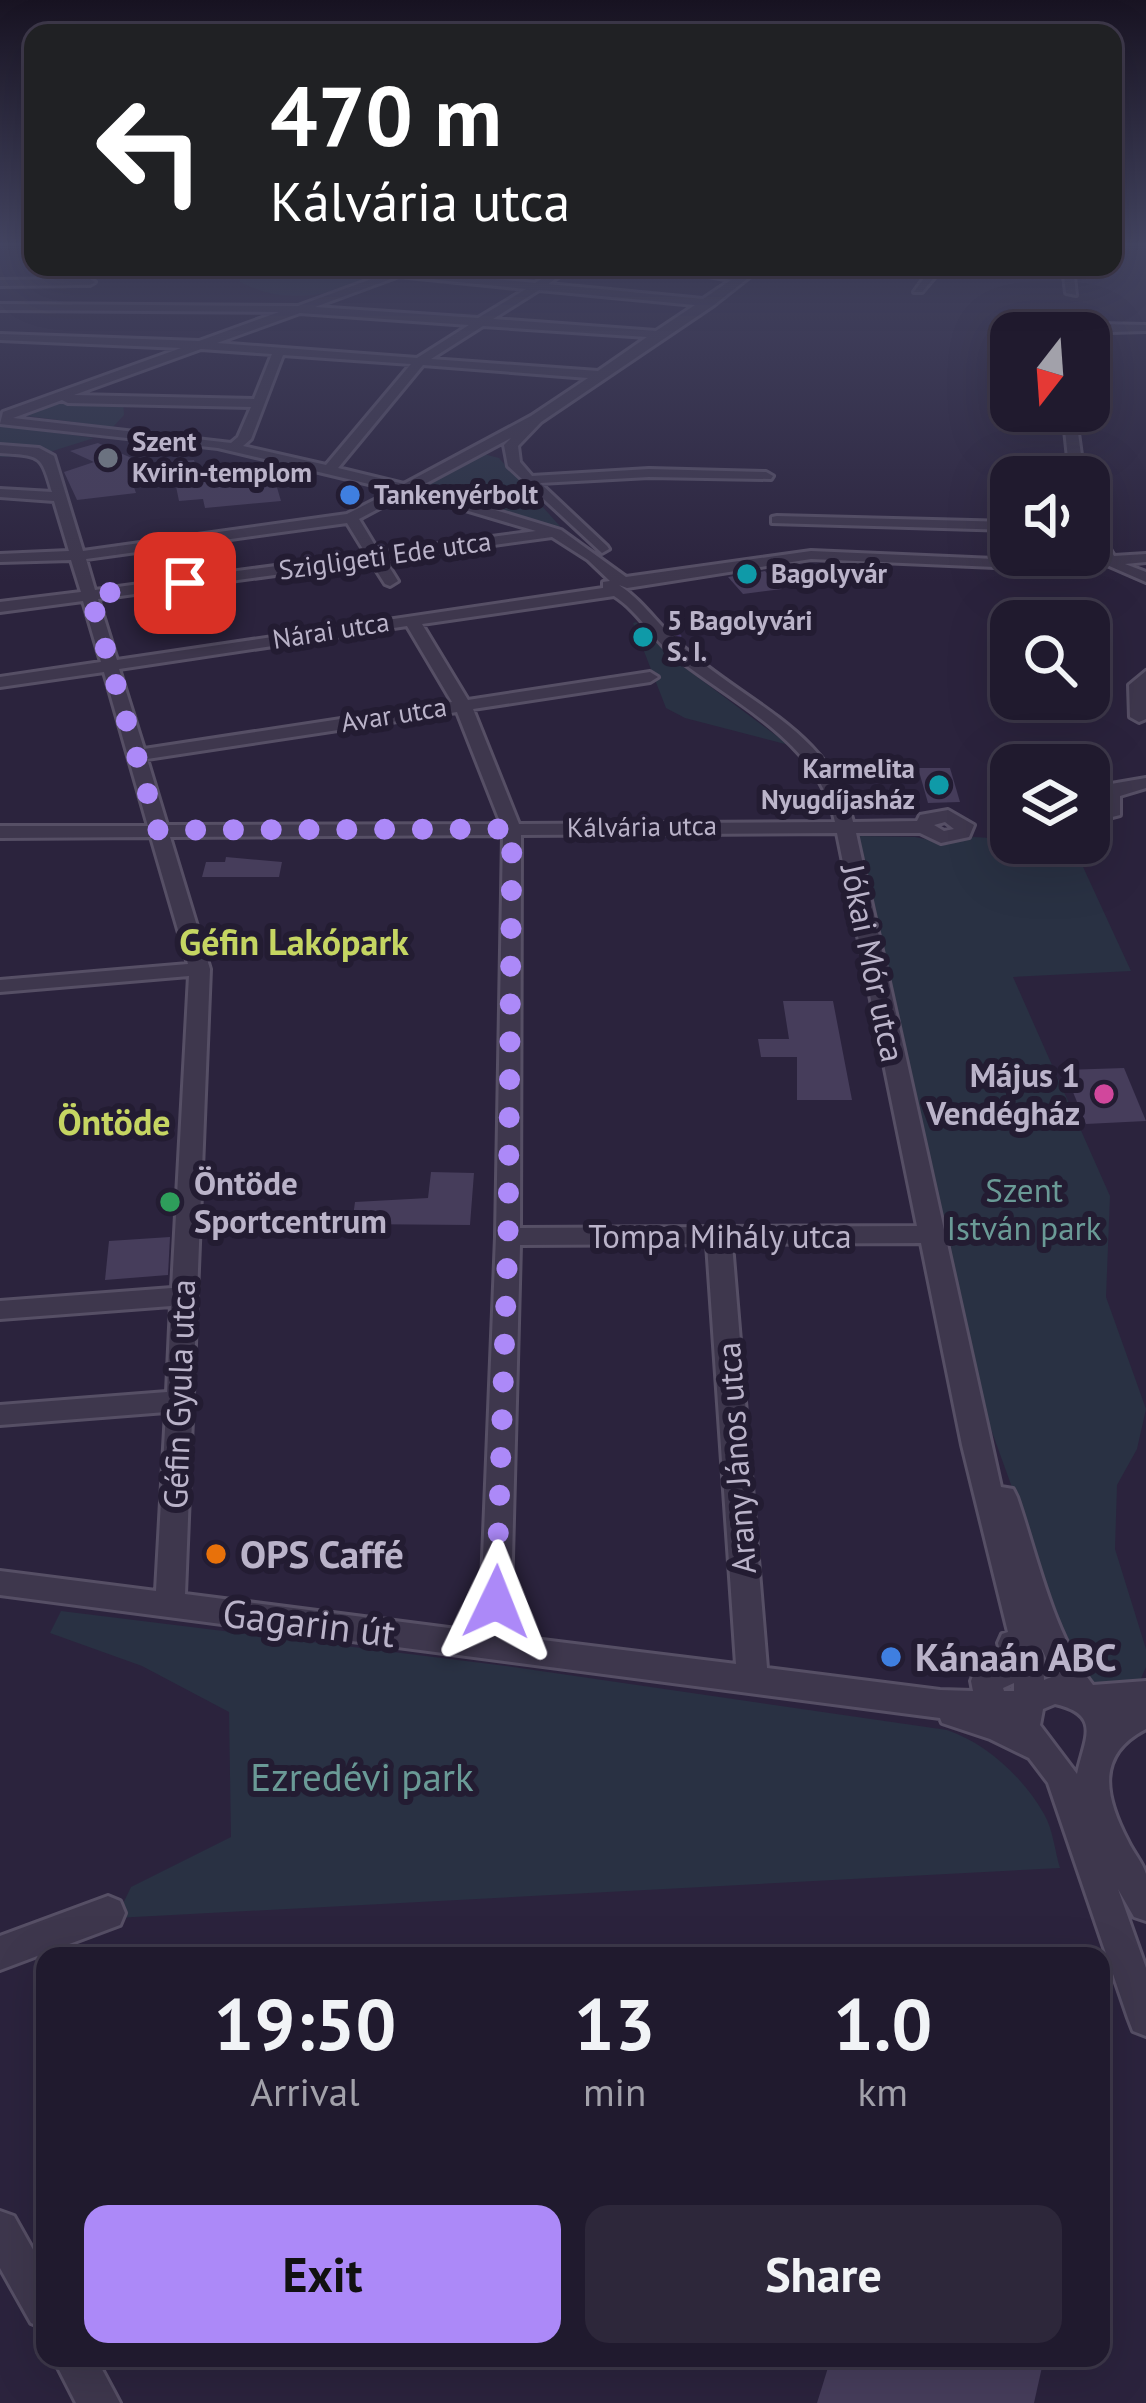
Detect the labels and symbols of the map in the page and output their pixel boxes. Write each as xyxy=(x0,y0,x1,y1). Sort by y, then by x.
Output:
north arrow xyxy=(990,312,1110,432)
place label: Szent Kvirin-templom xyxy=(132,424,312,489)
marker: Szent Kvirin-templom xyxy=(95,445,121,471)
place label: Tankenyérbolt xyxy=(374,477,539,511)
marker: Tankenyérbolt xyxy=(337,482,363,508)
street label: Szigligeti Ede utca xyxy=(277,523,493,587)
pin xyxy=(134,532,236,634)
place label: Bagolyvár xyxy=(771,556,888,590)
marker: Bagolyvár xyxy=(734,561,760,587)
place label: 5 Bagolyvári S. I. xyxy=(667,603,812,668)
street label: Nárai utca xyxy=(270,604,392,656)
marker: 5 Bagolyvári S. I. xyxy=(630,624,656,650)
street label: Avar utca xyxy=(339,689,449,739)
place label: Karmelita Nyugdíjasház xyxy=(761,751,915,816)
marker: Karmelita Nyugdíjasház xyxy=(926,772,952,798)
street label: Kálvária utca xyxy=(567,808,717,844)
street label: Jókai Mór utca xyxy=(831,858,915,1066)
district label: Géfin Lakópark xyxy=(179,918,409,965)
place label: Május 1 Vendégház xyxy=(925,1053,1080,1134)
marker: Május 1 Vendégház xyxy=(1091,1081,1117,1107)
district label: Öntöde xyxy=(57,1098,171,1145)
place label: Öntöde Sportcentrum xyxy=(194,1161,387,1242)
park label: Szent István park xyxy=(946,1168,1102,1249)
marker: Öntöde Sportcentrum xyxy=(157,1189,183,1215)
street label: Tompa Mihály utca xyxy=(588,1214,852,1257)
street label: Géfin Gyula utca xyxy=(153,1278,204,1510)
street label: Arany János utca xyxy=(706,1341,765,1575)
place label: OPS Caffé xyxy=(240,1528,404,1579)
position arrow xyxy=(433,1539,559,1665)
marker: OPS Caffé xyxy=(203,1541,229,1567)
street label: Gagarin út xyxy=(220,1587,398,1658)
place label: Kánaán ABC xyxy=(915,1631,1116,1682)
marker: Kánaán ABC xyxy=(878,1644,904,1670)
park label: Ezredévi park xyxy=(250,1751,474,1802)

